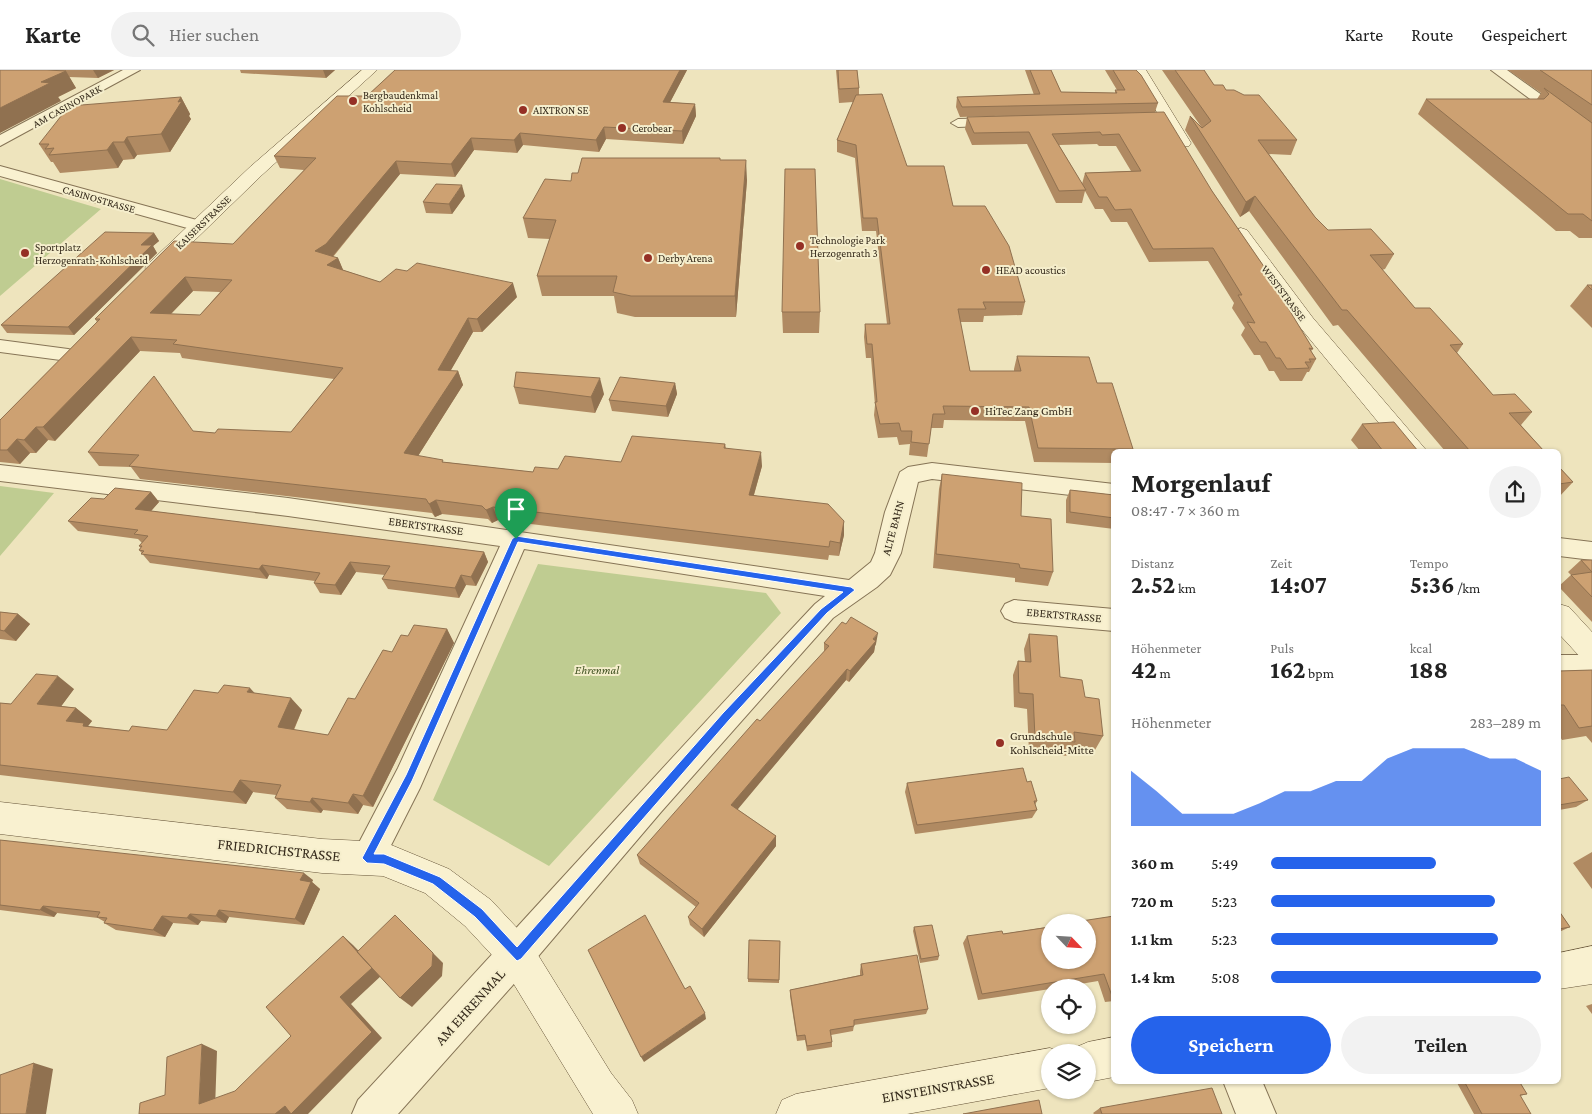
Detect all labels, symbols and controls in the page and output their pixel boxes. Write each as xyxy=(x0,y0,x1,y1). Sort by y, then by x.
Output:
search box xyxy=(111,12,461,57)
text: Karte xyxy=(25,21,81,48)
icon: search xyxy=(129,21,157,49)
text: Hier suchen xyxy=(169,24,259,45)
text: Karte xyxy=(1345,25,1383,45)
text: Route xyxy=(1411,25,1453,45)
text: Gespeichert xyxy=(1481,25,1567,45)
street label: AM CASINOPARK xyxy=(30,82,104,130)
place label: Bergbaudenkmal Kohlscheid xyxy=(363,89,438,114)
marker: Bergbaudenkmal Kohlscheid xyxy=(347,95,359,107)
marker: AIXTRON SE xyxy=(517,104,529,116)
place label: AIXTRON SE xyxy=(533,104,588,116)
marker: Cerobear xyxy=(616,122,628,134)
place label: Cerobear xyxy=(632,122,672,134)
street label: CASINOSTRASSE xyxy=(61,183,137,215)
street label: KAISERSTRASSE xyxy=(173,193,233,251)
place label: Technologie Park Herzogenrath 3 xyxy=(810,234,886,260)
marker: Technologie Park Herzogenrath 3 xyxy=(794,240,806,252)
place label: Sportplatz Herzogenrath-Kohlscheid xyxy=(35,241,148,267)
marker: Sportplatz Herzogenrath-Kohlscheid xyxy=(19,247,31,259)
marker: Derby Arena xyxy=(642,252,654,264)
place label: Derby Arena xyxy=(658,252,713,265)
street label: WESTSTRASSE xyxy=(1259,263,1309,323)
marker: HEAD acoustics xyxy=(980,264,992,276)
place label: HEAD acoustics xyxy=(996,264,1065,276)
place label: HiTec Zang GmbH xyxy=(985,404,1072,418)
marker: HiTec Zang GmbH xyxy=(969,405,981,417)
button: share xyxy=(1489,466,1541,518)
text: Morgenlauf xyxy=(1131,467,1270,498)
pin xyxy=(495,488,537,539)
icon: arrive xyxy=(502,495,530,523)
street label: ALTE BAHN xyxy=(879,499,907,557)
text: 08:47 · 7 × 360 m xyxy=(1131,502,1240,519)
street label: EBERTSTRASSE xyxy=(388,514,465,538)
text: Distanz xyxy=(1131,555,1174,571)
text: Zeit xyxy=(1270,555,1292,571)
text: Tempo xyxy=(1410,555,1448,571)
text: 2.52 xyxy=(1131,571,1175,598)
text: 14:07 xyxy=(1270,571,1327,598)
text: 5:36 xyxy=(1410,571,1455,598)
text: km xyxy=(1175,580,1196,596)
text: /km xyxy=(1455,580,1480,596)
street label: EBERTSTRASSE xyxy=(1026,605,1103,625)
text: Höhenmeter xyxy=(1131,640,1201,656)
text: Puls xyxy=(1270,640,1294,656)
text: kcal xyxy=(1410,640,1432,656)
text: 42 xyxy=(1131,656,1157,683)
text: 162 xyxy=(1270,656,1305,683)
text: 188 xyxy=(1410,656,1448,683)
park label: Ehrenmal xyxy=(575,663,620,677)
text: m xyxy=(1157,665,1171,681)
text: bpm xyxy=(1305,665,1334,681)
text: Höhenmeter xyxy=(1131,714,1211,731)
text: 283–289 m xyxy=(1470,714,1541,731)
place label: Grundschule Kohlscheid-Mitte xyxy=(1010,729,1094,757)
marker: Grundschule Kohlscheid-Mitte xyxy=(994,737,1006,749)
street label: FRIEDRICHSTRASSE xyxy=(217,836,341,864)
text: 360 m xyxy=(1131,855,1174,872)
text: 5:49 xyxy=(1211,855,1238,872)
text: 720 m xyxy=(1131,893,1173,910)
text: 5:23 xyxy=(1211,893,1237,910)
north arrow xyxy=(1041,914,1096,969)
map controls xyxy=(1041,914,1096,1099)
text: 1.1 km xyxy=(1131,931,1173,948)
text: 5:23 xyxy=(1211,931,1237,948)
street label: AM EHRENMAL xyxy=(432,965,509,1048)
text: 1.4 km xyxy=(1131,969,1175,986)
text: 5:08 xyxy=(1211,969,1240,986)
button: locate xyxy=(1041,979,1096,1034)
button: Speichern xyxy=(1131,1016,1331,1074)
button: Teilen xyxy=(1341,1016,1541,1074)
button: layers xyxy=(1041,1044,1096,1099)
street label: EINSTEINSTRASSE xyxy=(881,1070,995,1106)

